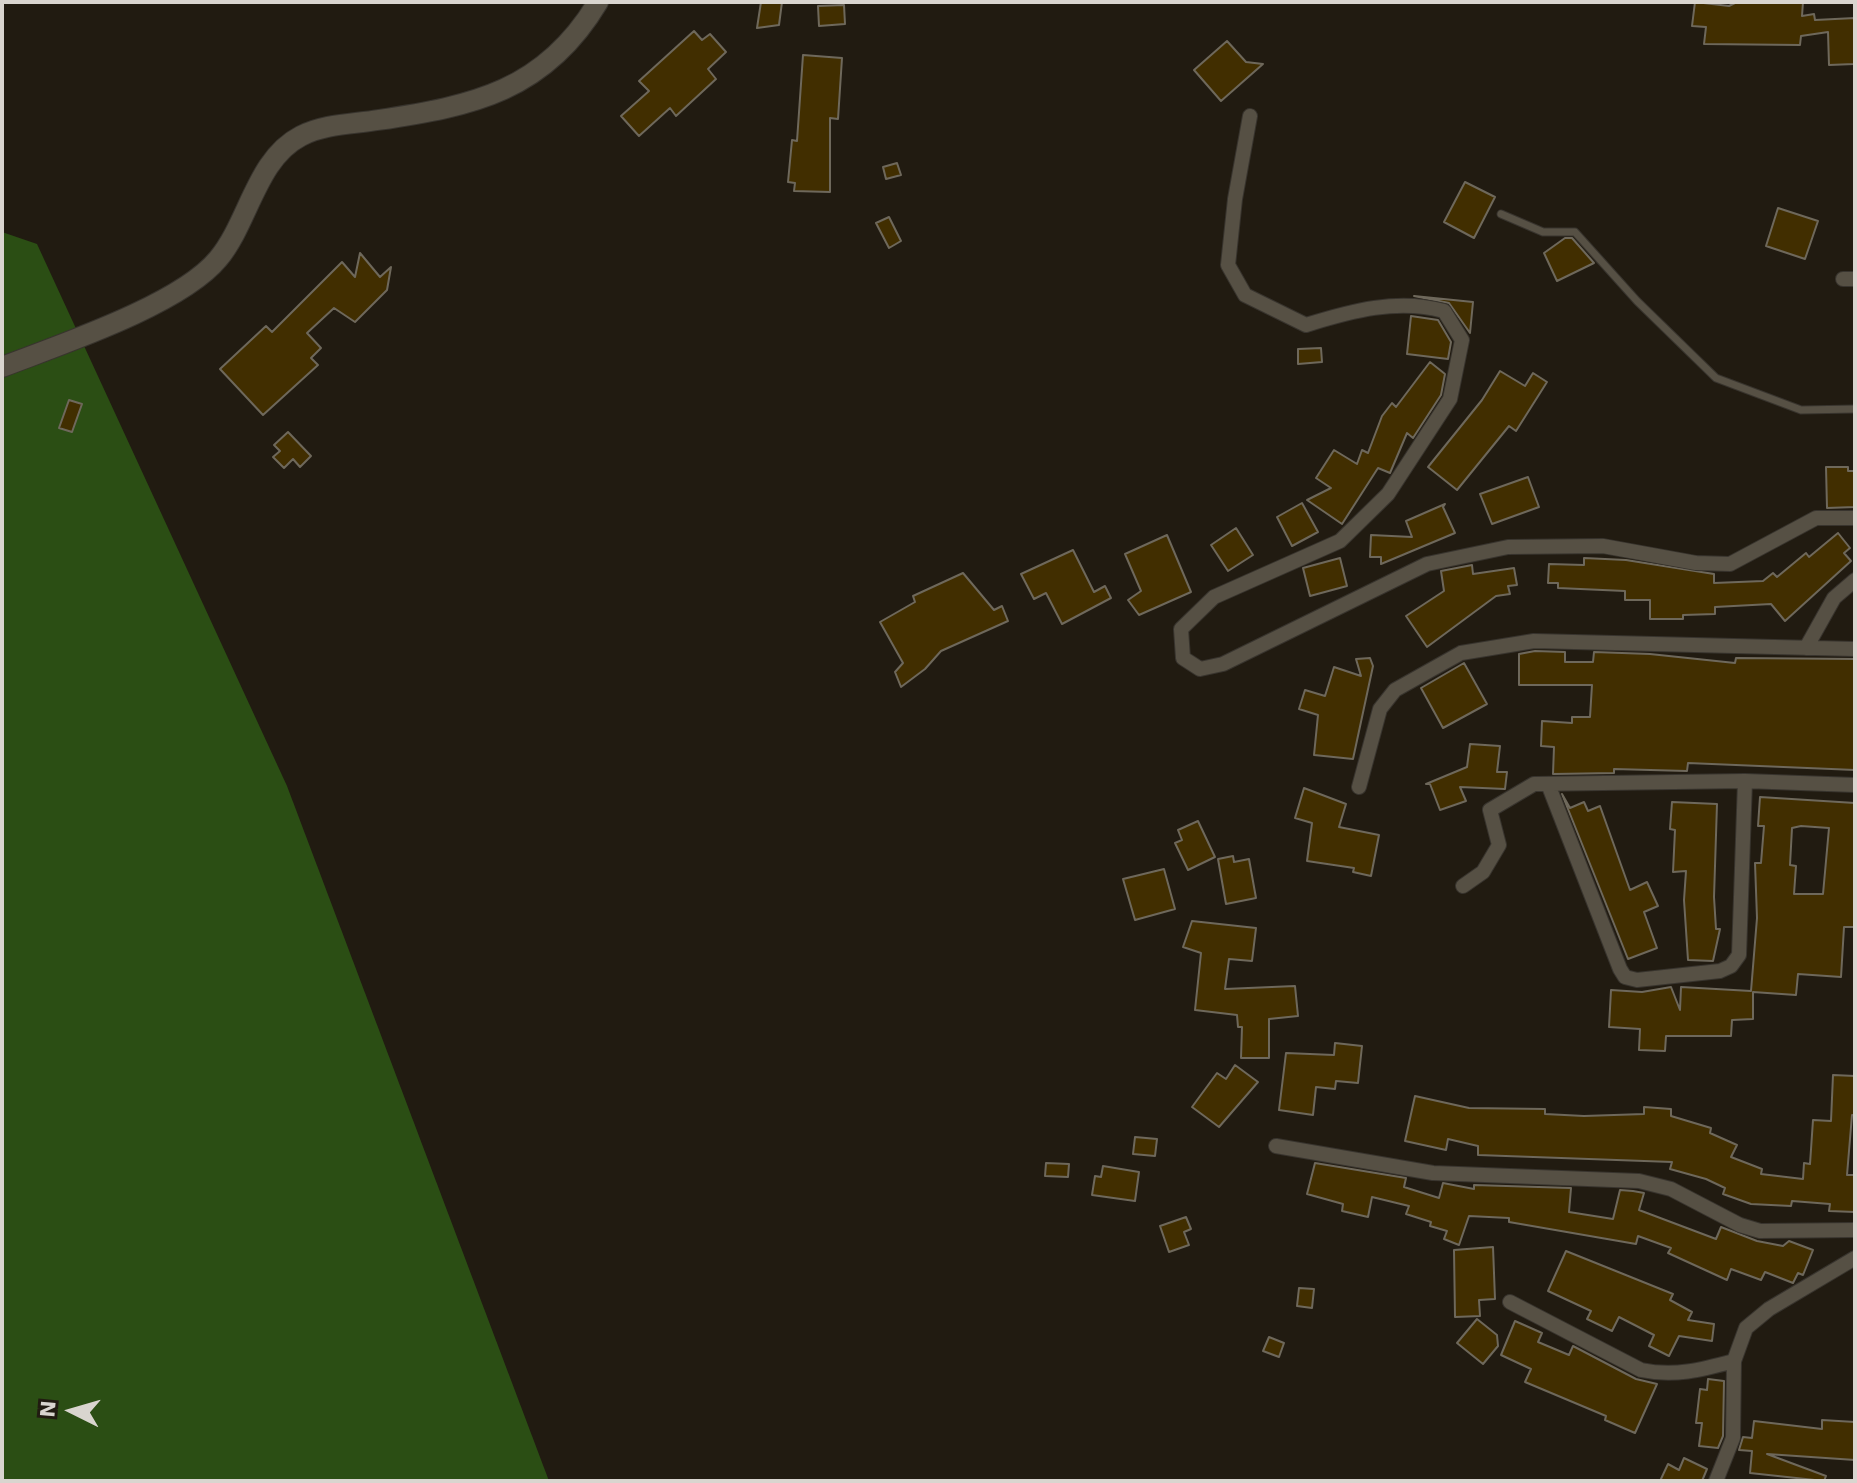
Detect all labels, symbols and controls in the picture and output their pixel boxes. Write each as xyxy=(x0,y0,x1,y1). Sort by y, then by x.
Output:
north arrow xyxy=(32,1371,112,1451)
text: N xyxy=(34,1400,61,1418)

